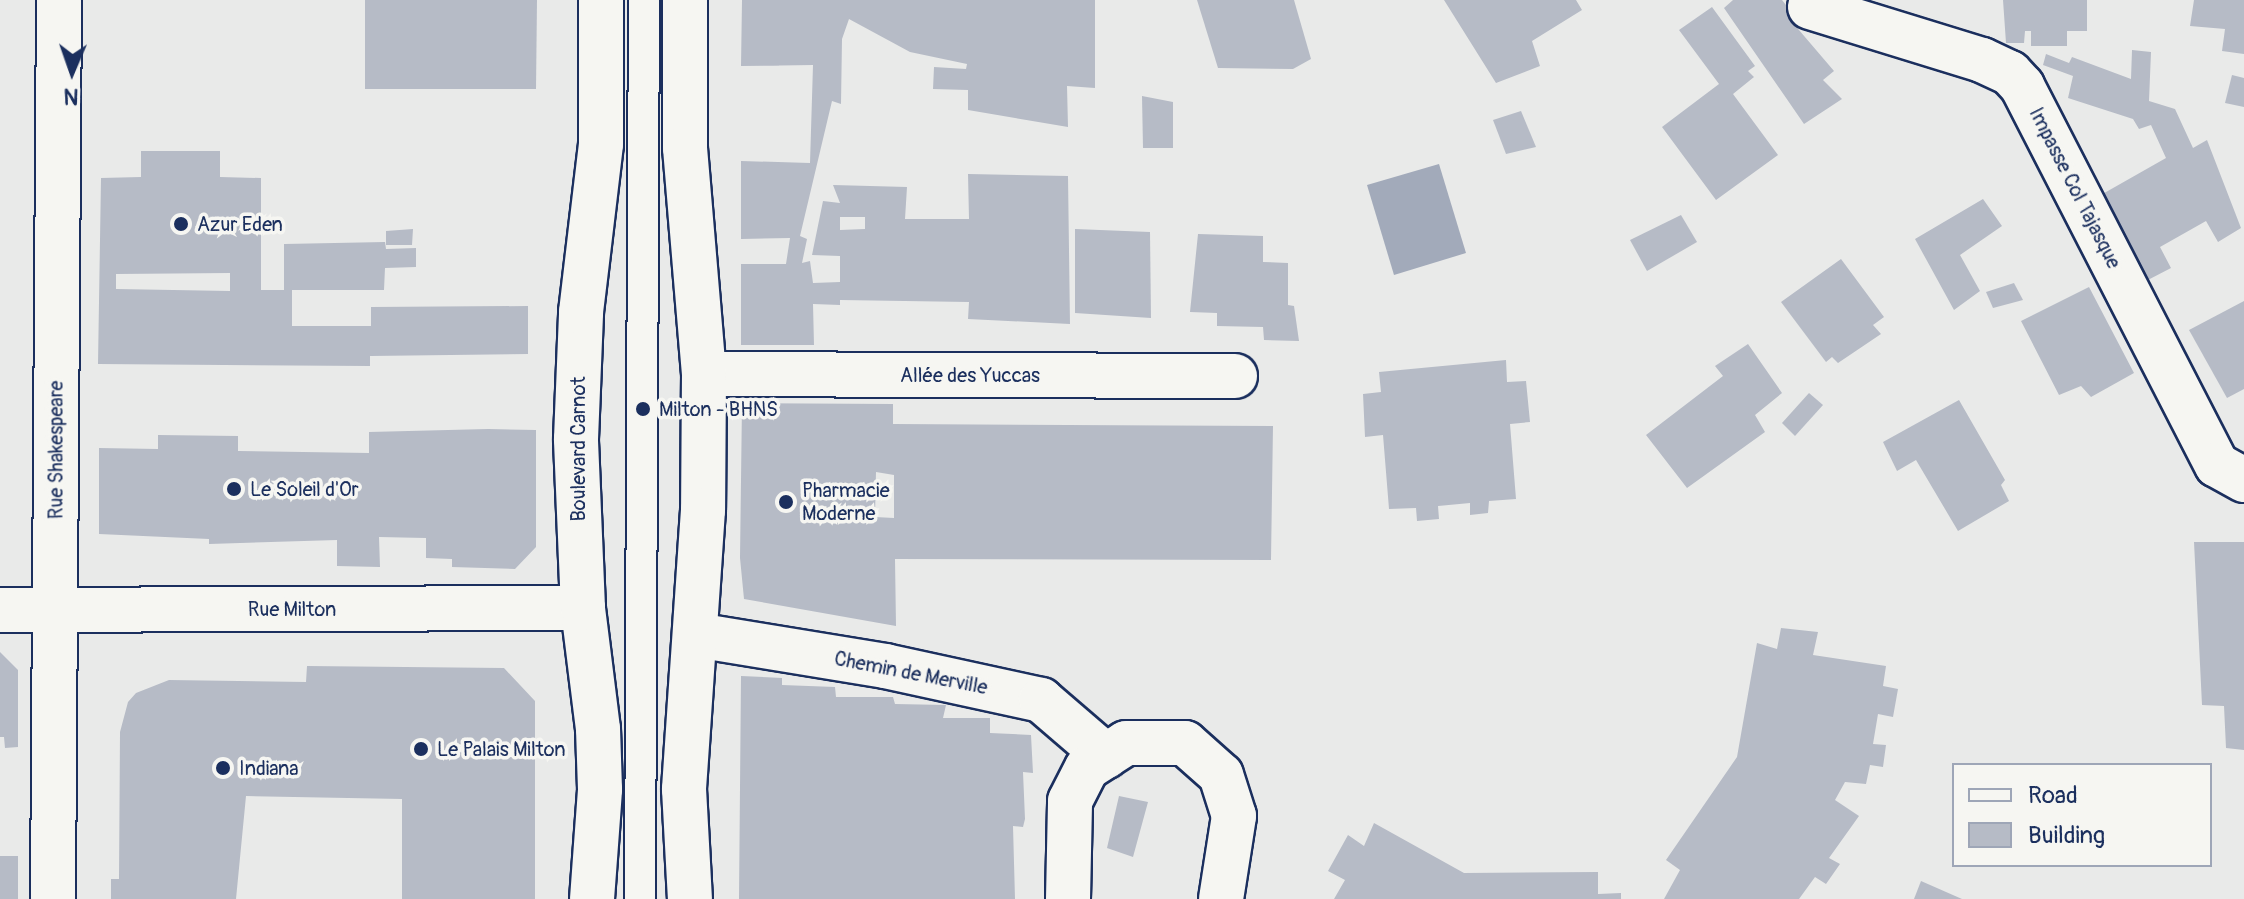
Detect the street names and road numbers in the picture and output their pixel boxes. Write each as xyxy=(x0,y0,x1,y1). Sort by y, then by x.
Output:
street label: Impasse Col Tajasque xyxy=(2024,103,2126,273)
street label: Allée des Yuccas xyxy=(900,363,1040,387)
street label: Boulevard Carnot xyxy=(566,376,590,522)
street label: Rue Shakespeare xyxy=(44,381,68,519)
street label: Rue Milton xyxy=(248,597,336,621)
street label: Chemin de Merville xyxy=(832,646,990,700)

